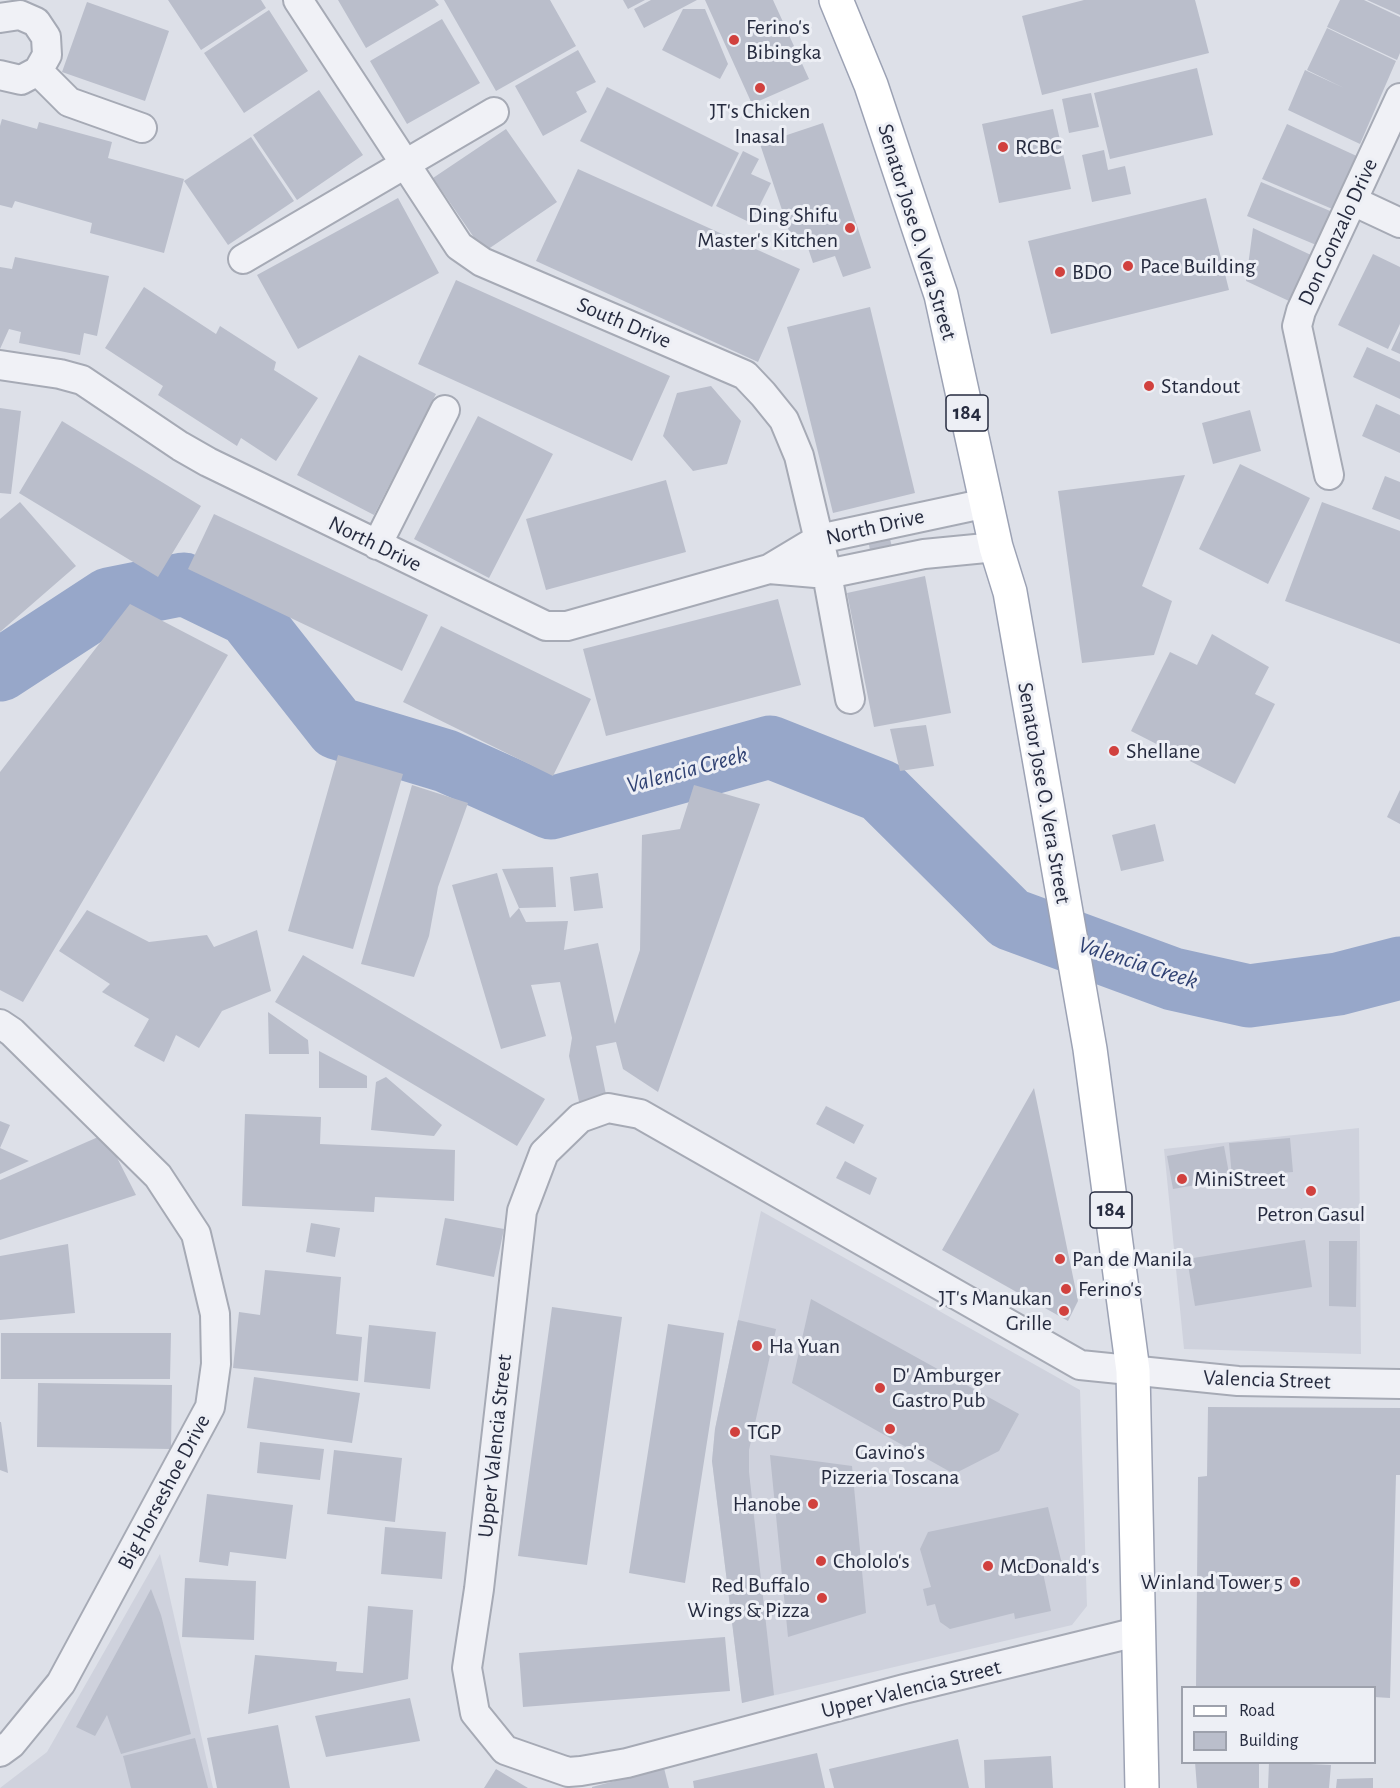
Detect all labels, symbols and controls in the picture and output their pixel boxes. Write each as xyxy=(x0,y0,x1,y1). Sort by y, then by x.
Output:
place label: Ferino's Bibingka xyxy=(746,14,822,66)
marker: Ferino's Bibingka xyxy=(727,33,741,47)
marker: JT's Chicken Inasal xyxy=(753,81,767,95)
place label: JT's Chicken Inasal xyxy=(710,98,810,150)
street label: Senator Jose O. Vera Street xyxy=(872,121,962,343)
place label: RCBC xyxy=(1015,134,1062,160)
marker: RCBC xyxy=(996,140,1010,154)
street label: Don Gonzalo Drive xyxy=(1292,154,1384,310)
place label: Ding Shifu Master's Kitchen xyxy=(697,202,838,254)
marker: Ding Shifu Master's Kitchen xyxy=(843,221,857,235)
place label: Pace Building xyxy=(1140,253,1256,279)
place label: BDO xyxy=(1072,259,1112,285)
marker: Pace Building xyxy=(1121,259,1135,273)
marker: BDO xyxy=(1053,265,1067,279)
street label: South Drive xyxy=(573,291,675,355)
place label: Standout xyxy=(1161,373,1240,399)
marker: Standout xyxy=(1142,379,1156,393)
road number: 184 xyxy=(946,395,988,431)
street label: North Drive xyxy=(823,503,927,551)
street label: North Drive xyxy=(324,510,426,578)
street label: Senator Jose O. Vera Street xyxy=(1012,680,1076,906)
place label: Shellane xyxy=(1126,738,1200,764)
water label: Valencia Creek xyxy=(623,740,751,800)
marker: Shellane xyxy=(1107,744,1121,758)
water label: Valencia Creek xyxy=(1075,930,1201,996)
place label: MiniStreet xyxy=(1194,1166,1285,1192)
marker: MiniStreet xyxy=(1175,1172,1189,1186)
marker: Petron Gasul xyxy=(1304,1184,1318,1198)
road number: 184 xyxy=(1090,1192,1132,1228)
place label: Petron Gasul xyxy=(1257,1201,1365,1227)
place label: Pan de Manila xyxy=(1072,1246,1192,1272)
marker: Pan de Manila xyxy=(1053,1252,1067,1266)
place label: Ferino's xyxy=(1078,1276,1142,1302)
marker: Ferino's xyxy=(1059,1282,1073,1296)
place label: JT's Manukan Grille xyxy=(939,1285,1052,1336)
marker: JT's Manukan Grille xyxy=(1057,1304,1071,1318)
place label: Ha Yuan xyxy=(769,1333,840,1359)
marker: Ha Yuan xyxy=(750,1339,764,1353)
street label: Upper Valencia Street xyxy=(472,1353,518,1539)
place label: D' Amburger Gastro Pub xyxy=(892,1362,1001,1414)
street label: Valencia Street xyxy=(1203,1365,1331,1395)
marker: D' Amburger Gastro Pub xyxy=(873,1381,887,1395)
street label: Big Horseshoe Drive xyxy=(112,1410,216,1574)
place label: TGP xyxy=(747,1419,782,1445)
marker: Gavino's Pizzeria Toscana xyxy=(883,1422,897,1436)
marker: TGP xyxy=(728,1425,742,1439)
place label: Gavino's Pizzeria Toscana xyxy=(821,1439,959,1490)
place label: Hanobe xyxy=(733,1491,801,1517)
marker: Hanobe xyxy=(806,1497,820,1511)
place label: Chololo's xyxy=(833,1548,910,1574)
place label: McDonald's xyxy=(1000,1553,1100,1579)
marker: Chololo's xyxy=(814,1554,828,1568)
marker: McDonald's xyxy=(981,1559,995,1573)
place label: Winland Tower 5 xyxy=(1141,1569,1283,1595)
place label: Red Buffalo Wings & Pizza xyxy=(687,1572,810,1624)
marker: Winland Tower 5 xyxy=(1288,1575,1302,1589)
marker: Red Buffalo Wings & Pizza xyxy=(815,1591,829,1605)
street label: Upper Valencia Street xyxy=(818,1654,1004,1724)
legend xyxy=(1181,1686,1376,1764)
text: Road xyxy=(1239,1702,1275,1720)
text: Building xyxy=(1239,1732,1298,1750)

